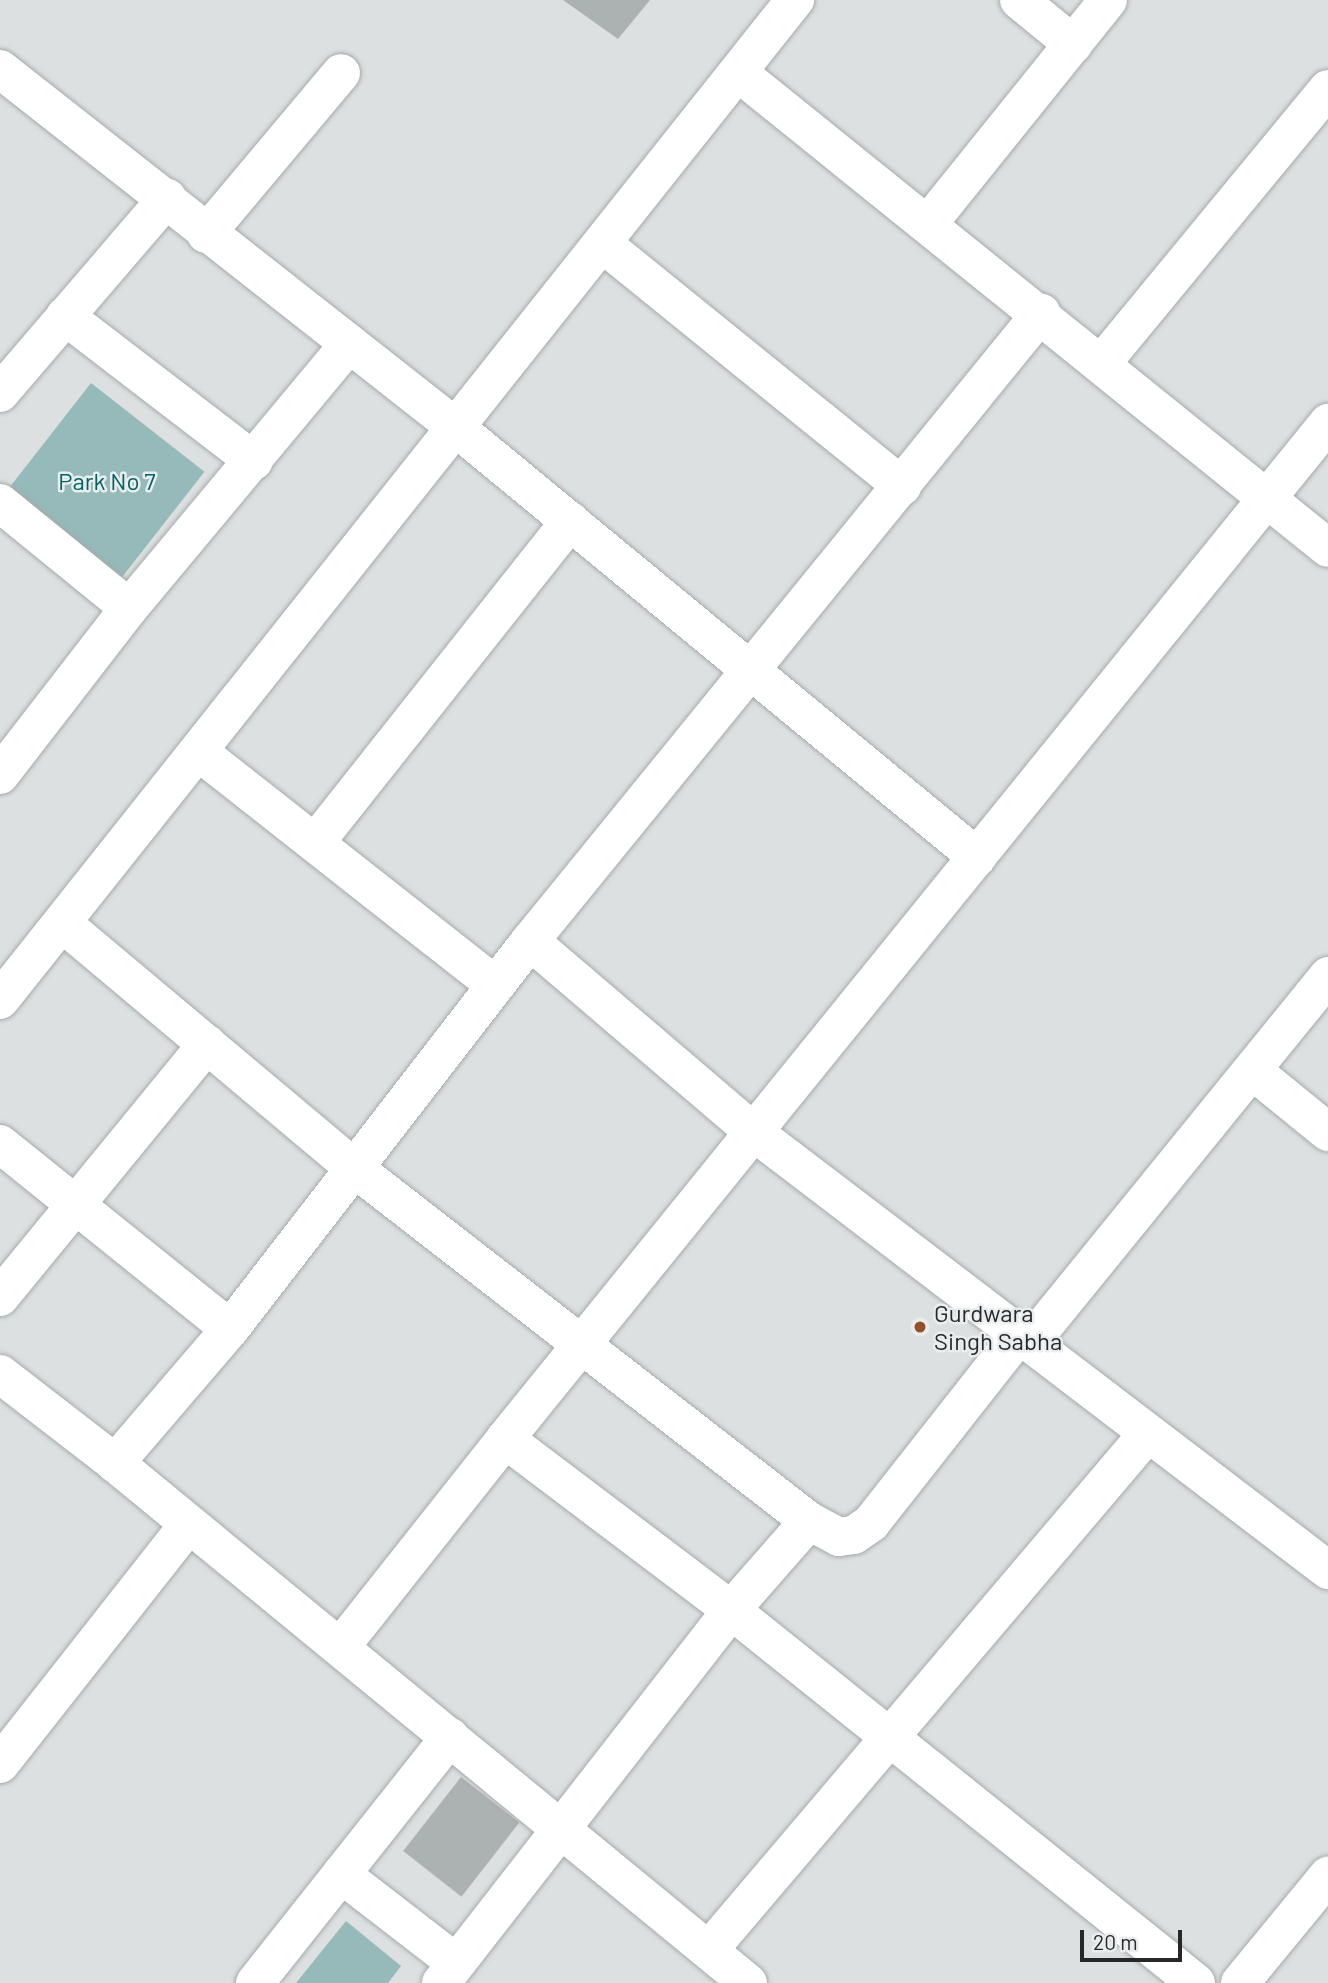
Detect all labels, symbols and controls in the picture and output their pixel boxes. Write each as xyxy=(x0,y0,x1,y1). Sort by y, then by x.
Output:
park label: Park No 7 xyxy=(58,467,156,495)
place label: Gurdwara Singh Sabha xyxy=(934,1299,1062,1355)
marker: Gurdwara Singh Sabha xyxy=(912,1319,928,1335)
scale bar xyxy=(1083,1916,1184,1960)
text: 20 m xyxy=(1093,1929,1138,1954)

